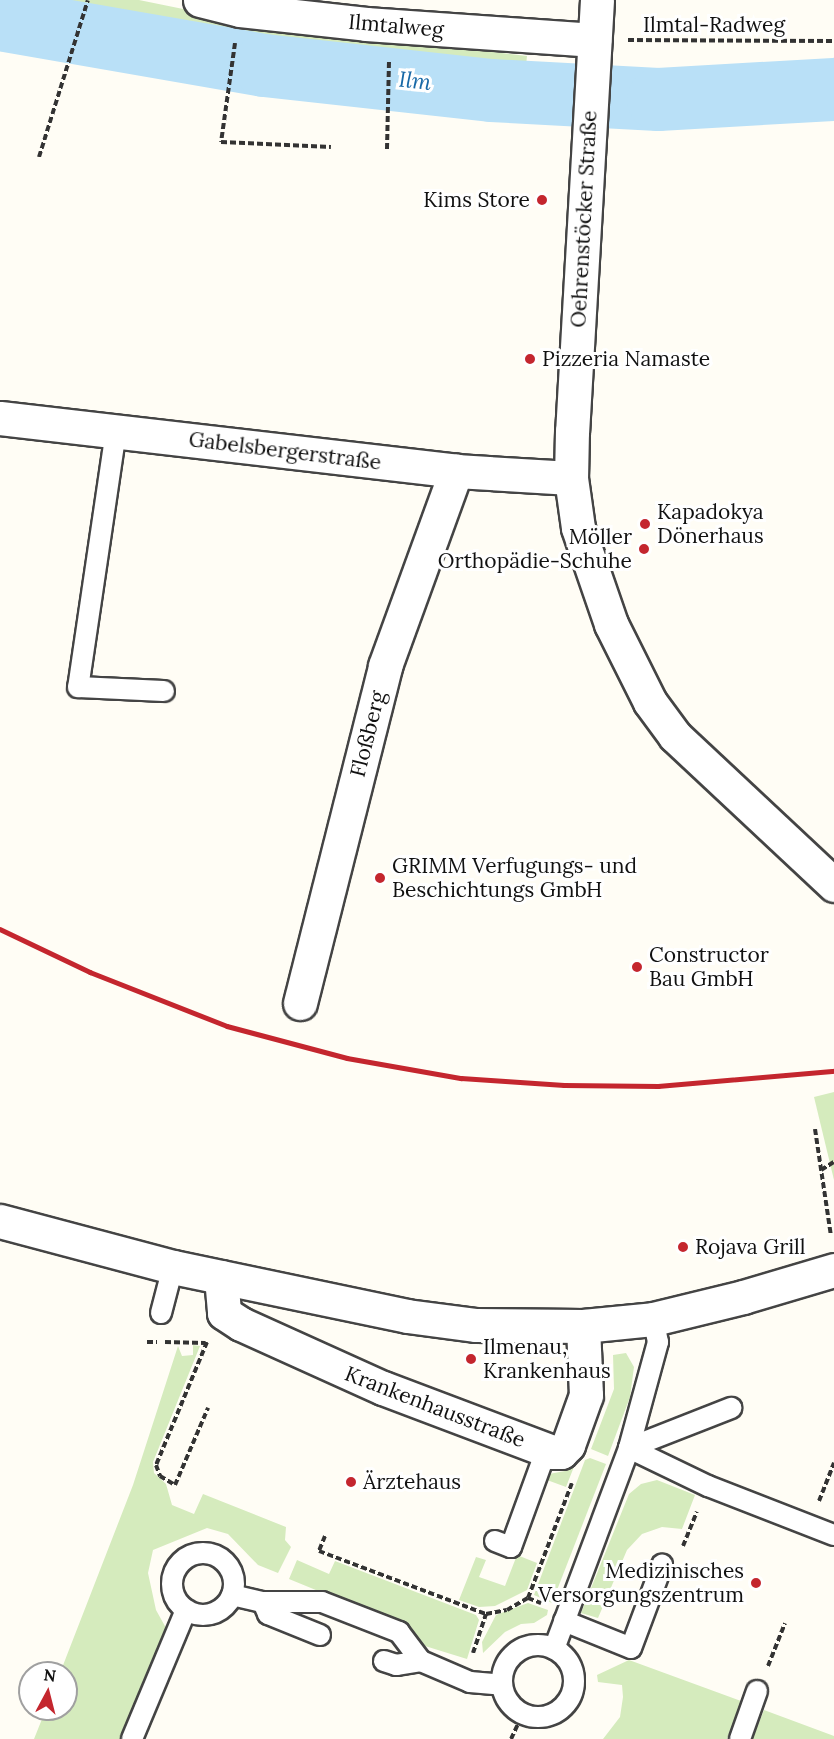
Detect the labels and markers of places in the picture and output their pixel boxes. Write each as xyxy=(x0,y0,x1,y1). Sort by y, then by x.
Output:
place label: Kims Store xyxy=(423,187,530,213)
marker: Kims Store xyxy=(535,193,549,207)
place label: Pizzeria Namaste xyxy=(542,346,710,372)
marker: Pizzeria Namaste xyxy=(523,352,537,366)
place label: Kapadokya Dönerhaus xyxy=(657,499,764,549)
marker: Kapadokya Dönerhaus xyxy=(638,517,652,531)
place label: Möller Orthopädie-Schuhe xyxy=(438,524,632,574)
marker: Möller Orthopädie-Schuhe xyxy=(637,542,651,556)
place label: GRIMM Verfugungs- und Beschichtungs GmbH xyxy=(392,853,637,903)
marker: GRIMM Verfugungs- und Beschichtungs GmbH xyxy=(373,871,387,885)
place label: Constructor Bau GmbH xyxy=(649,942,769,992)
marker: Constructor Bau GmbH xyxy=(630,960,644,974)
place label: Rojava Grill xyxy=(695,1234,806,1260)
marker: Rojava Grill xyxy=(676,1240,690,1254)
place label: Ilmenau, Krankenhaus xyxy=(483,1334,611,1384)
marker: Ilmenau, Krankenhaus xyxy=(464,1352,478,1366)
place label: Ärztehaus xyxy=(363,1469,461,1495)
marker: Ärztehaus xyxy=(344,1475,358,1489)
place label: Medizinisches Versorgungszentrum xyxy=(538,1558,744,1608)
marker: Medizinisches Versorgungszentrum xyxy=(749,1576,763,1590)

